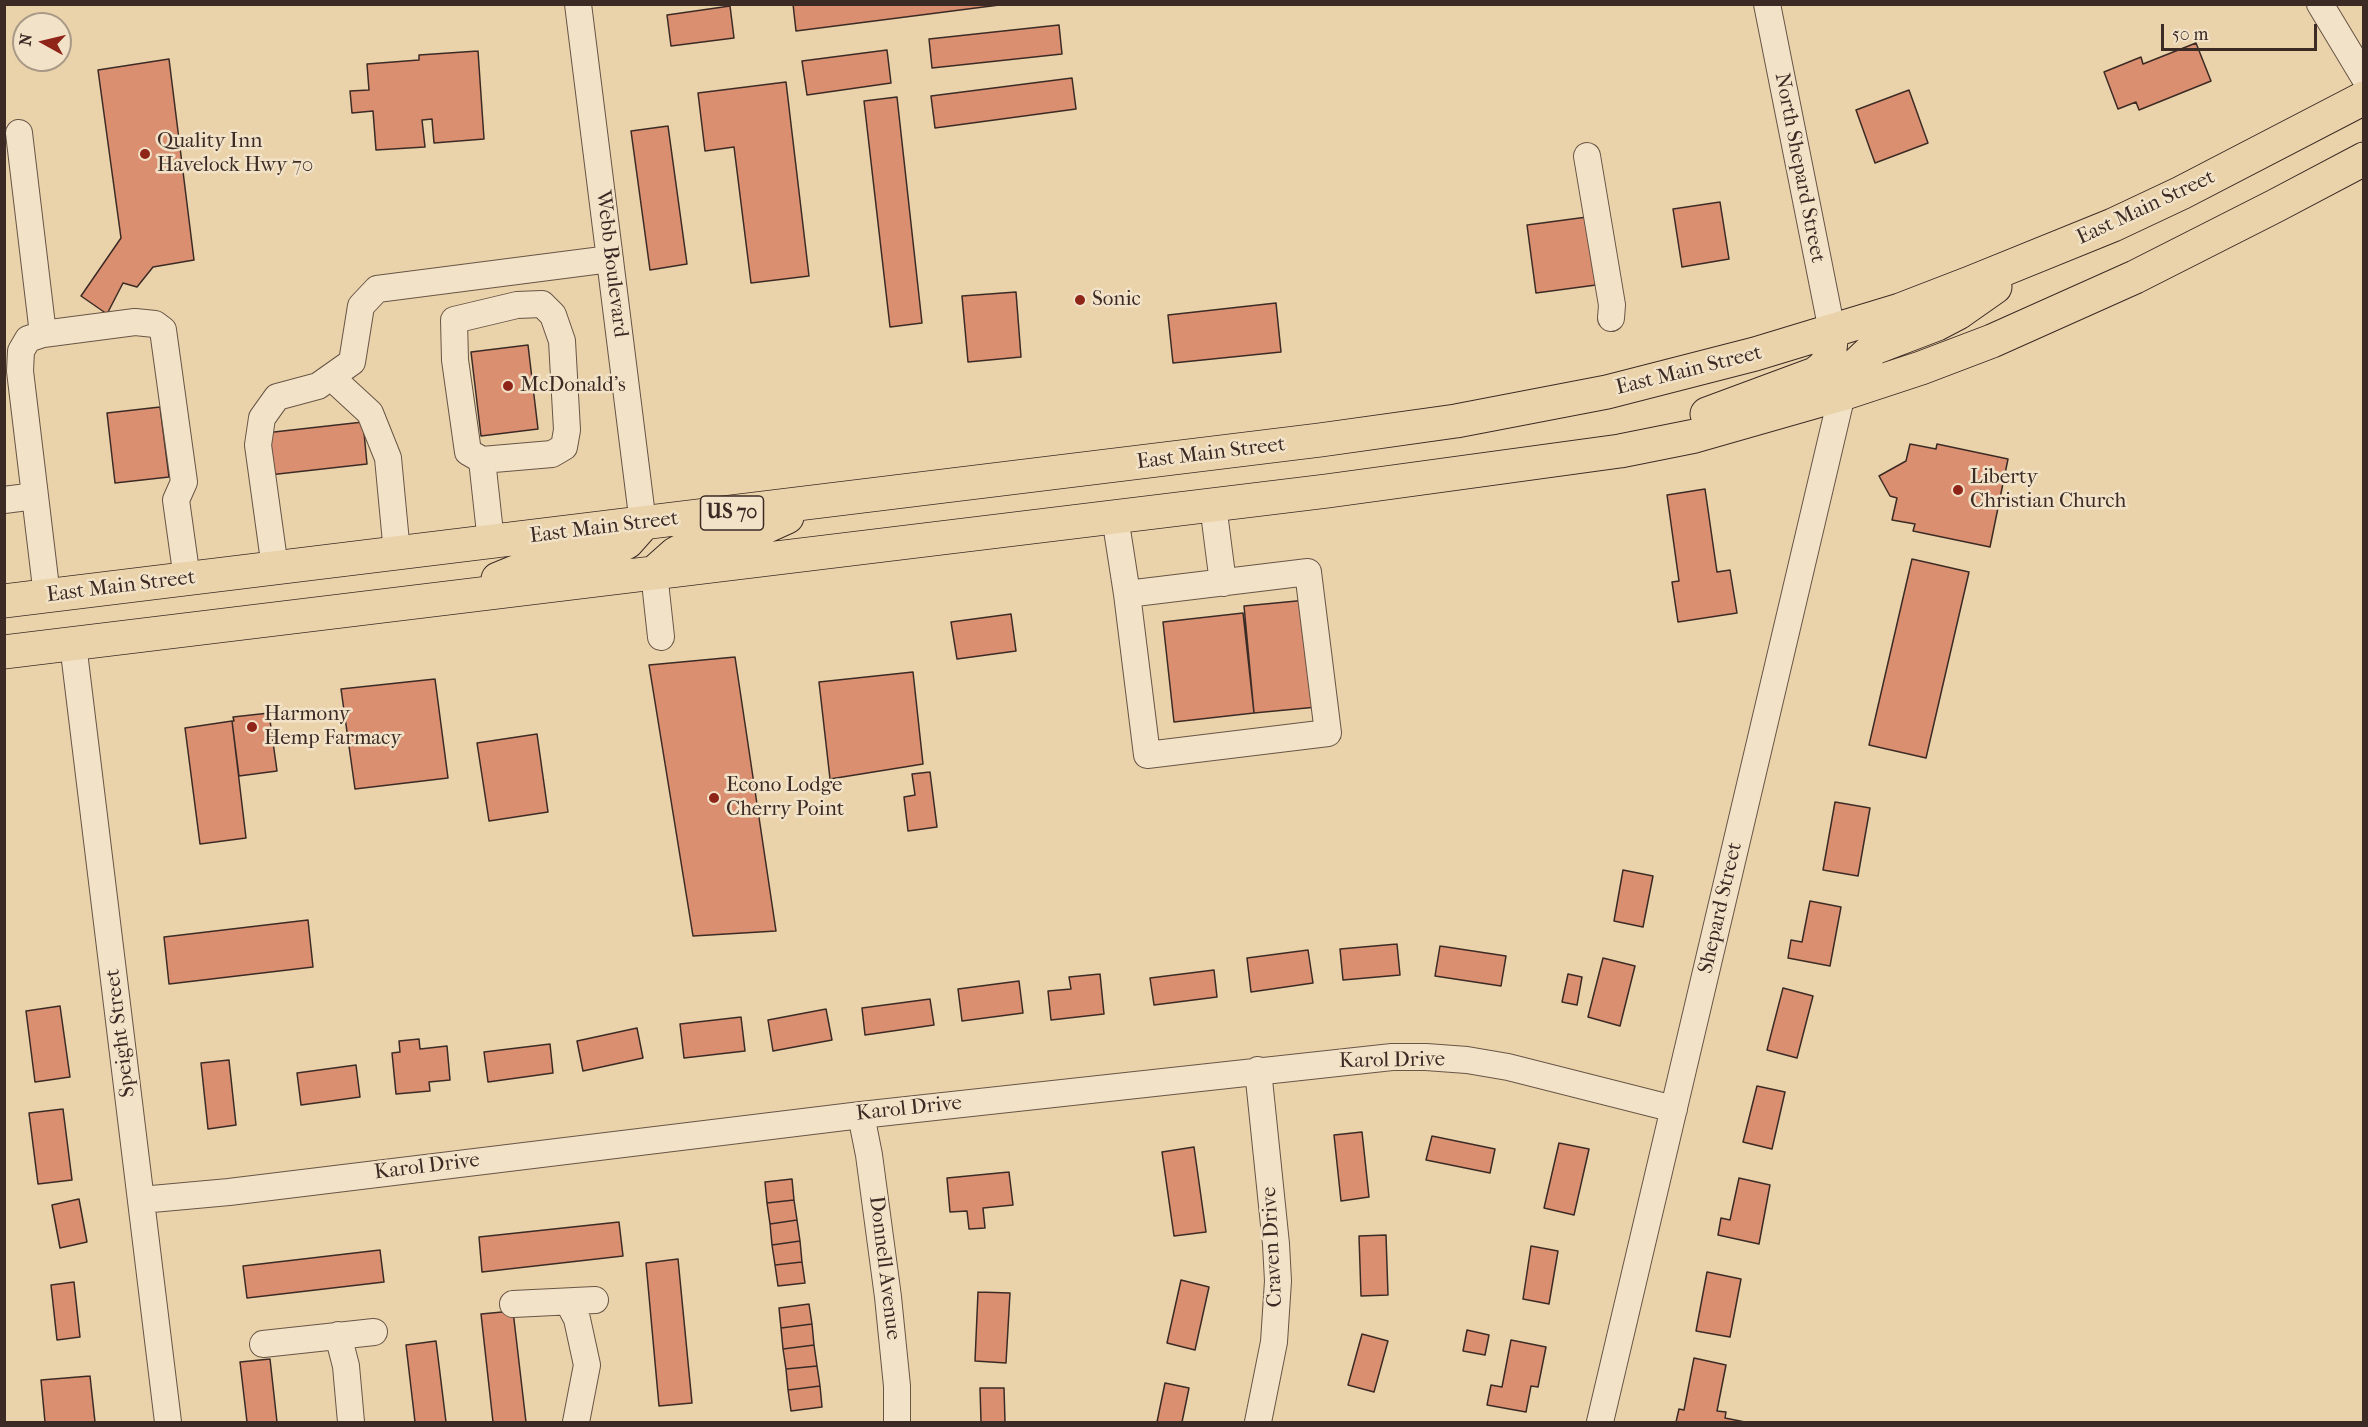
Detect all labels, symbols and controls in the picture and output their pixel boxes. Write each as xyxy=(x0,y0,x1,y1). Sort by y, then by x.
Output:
north arrow xyxy=(12,12,72,72)
scale bar xyxy=(2164,12,2320,50)
text: 50 m xyxy=(2172,24,2208,45)
text: N xyxy=(15,32,36,47)
street label: North Shepard Street xyxy=(1768,71,1830,265)
place label: Quality Inn Havelock Hwy 70 xyxy=(157,129,313,179)
marker: Quality Inn Havelock Hwy 70 xyxy=(138,147,152,161)
street label: East Main Street xyxy=(2073,165,2219,251)
street label: Webb Boulevard xyxy=(589,189,633,339)
place label: Sonic xyxy=(1092,287,1141,313)
marker: Sonic xyxy=(1073,293,1087,307)
street label: East Main Street xyxy=(1613,341,1765,401)
place label: McDonald's xyxy=(520,373,626,399)
marker: McDonald's xyxy=(501,379,515,393)
street label: East Main Street xyxy=(1135,432,1287,476)
place label: Liberty Christian Church xyxy=(1970,465,2126,515)
marker: Liberty Christian Church xyxy=(1951,483,1965,497)
road number: US 70 xyxy=(700,496,764,530)
street label: East Main Street xyxy=(528,506,680,550)
street label: East Main Street xyxy=(45,565,197,609)
place label: Harmony Hemp Farmacy xyxy=(264,702,401,752)
marker: Harmony Hemp Farmacy xyxy=(245,720,259,734)
place label: Econo Lodge Cherry Point xyxy=(726,773,844,823)
marker: Econo Lodge Cherry Point xyxy=(707,791,721,805)
street label: Shepard Street xyxy=(1694,840,1748,976)
street label: Speight Street xyxy=(101,967,141,1099)
street label: Karol Drive xyxy=(1339,1047,1445,1075)
street label: Karol Drive xyxy=(855,1091,963,1127)
street label: Karol Drive xyxy=(373,1148,481,1186)
street label: Craven Drive xyxy=(1257,1186,1289,1308)
street label: Donnell Avenue xyxy=(863,1194,905,1342)

